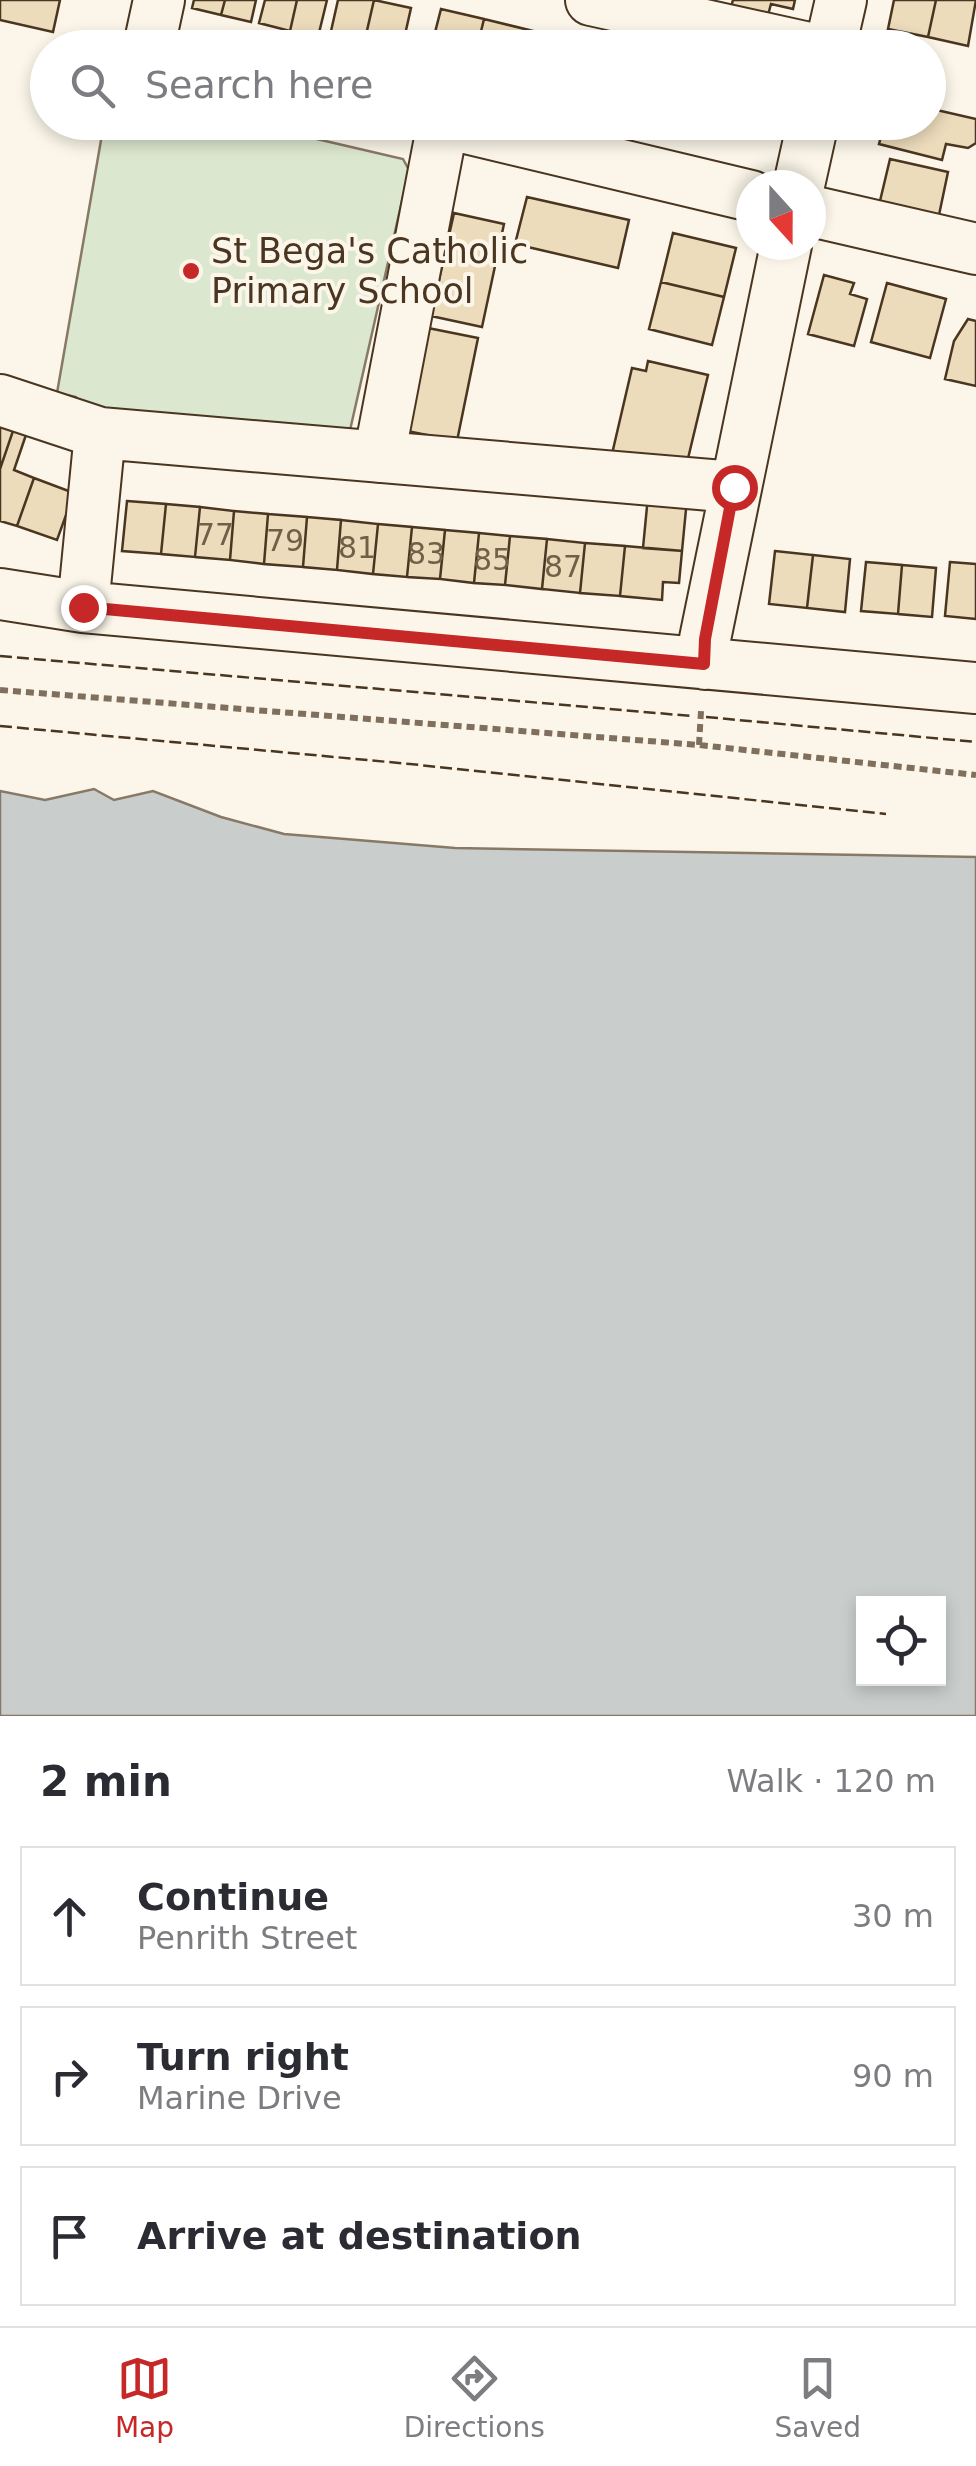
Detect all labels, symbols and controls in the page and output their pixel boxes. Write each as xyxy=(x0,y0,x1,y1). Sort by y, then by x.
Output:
search box xyxy=(30,30,946,140)
icon: search xyxy=(65,58,120,113)
text: Search here xyxy=(145,63,373,107)
north arrow xyxy=(736,170,826,260)
place label: St Bega's Catholic Primary School xyxy=(211,231,528,311)
marker: St Bega's Catholic Primary School xyxy=(180,260,202,282)
route start xyxy=(712,465,758,511)
house number: 77 xyxy=(196,517,234,552)
house number: 79 xyxy=(266,523,304,558)
house number: 81 xyxy=(338,530,376,565)
house number: 83 xyxy=(407,536,445,571)
house number: 85 xyxy=(473,542,511,577)
house number: 87 xyxy=(544,549,582,584)
route end xyxy=(61,585,107,631)
map controls xyxy=(856,1596,946,1686)
button: locate xyxy=(856,1596,946,1686)
text: 2 min xyxy=(40,1757,172,1806)
text: Walk · 120 m xyxy=(726,1762,936,1800)
text: Continue xyxy=(137,1875,329,1919)
icon: ahead xyxy=(42,1889,97,1944)
text: 30 m xyxy=(852,1897,934,1935)
text: Penrith Street xyxy=(137,1919,357,1957)
text: Turn right xyxy=(137,2035,349,2079)
icon: right xyxy=(42,2049,97,2104)
text: 90 m xyxy=(852,2057,934,2095)
text: Marine Drive xyxy=(137,2079,342,2117)
icon: arrive xyxy=(42,2209,97,2264)
text: Arrive at destination xyxy=(137,2214,582,2258)
tab: Map xyxy=(115,2351,174,2444)
tab: Directions xyxy=(404,2351,545,2444)
tab: Saved xyxy=(775,2351,861,2444)

